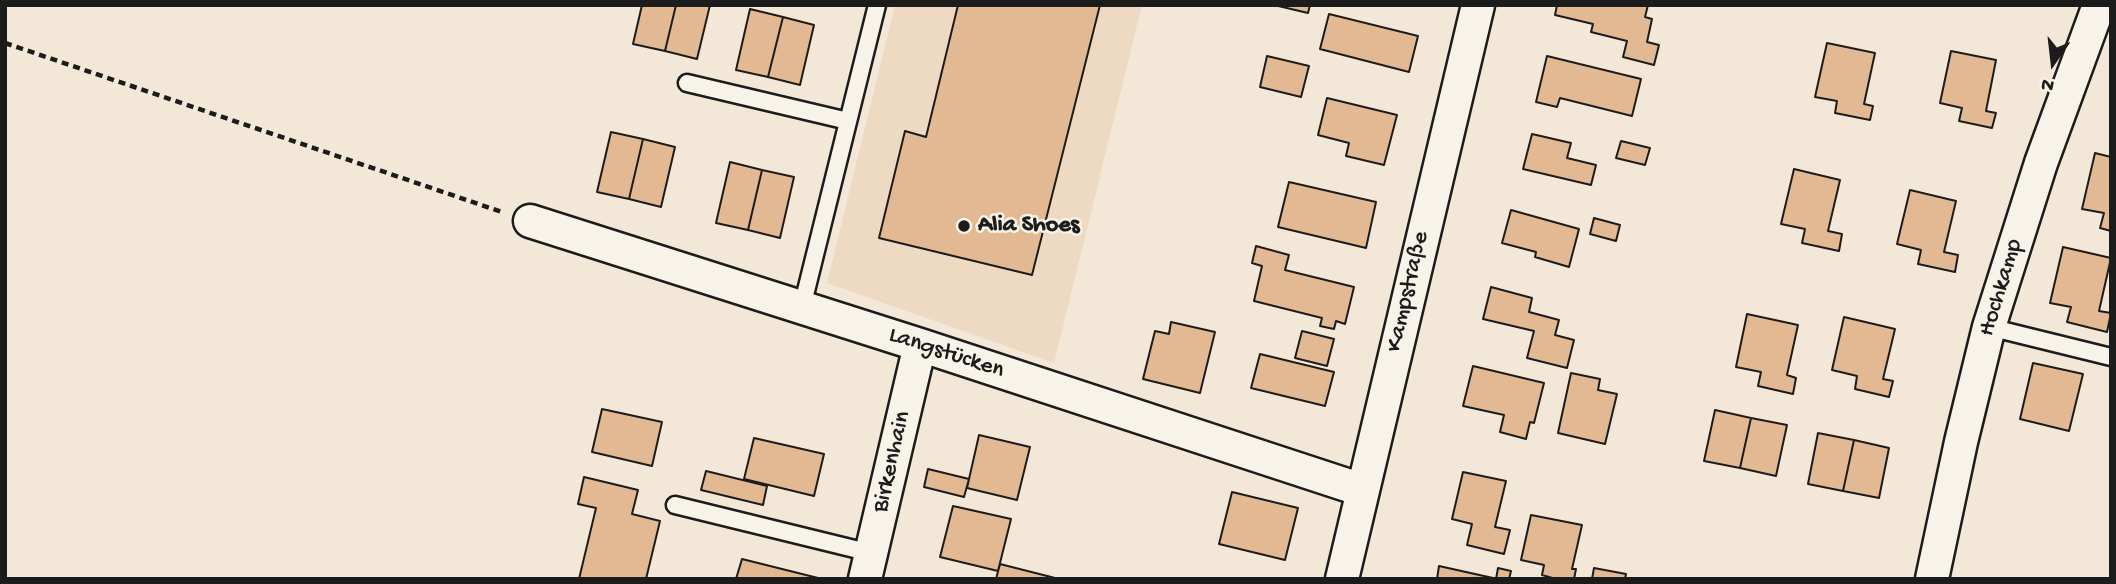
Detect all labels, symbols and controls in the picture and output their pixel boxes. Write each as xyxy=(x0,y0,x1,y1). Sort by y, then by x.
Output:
north arrow xyxy=(2018,28,2088,98)
text: N xyxy=(2039,71,2057,97)
place label: Alia Shoes xyxy=(978,212,1079,240)
marker: Alia Shoes xyxy=(956,218,972,234)
street label: Kampstraße xyxy=(1381,229,1437,355)
street label: Hochkamp xyxy=(1974,236,2030,340)
street label: Langstücken xyxy=(885,322,1007,386)
street label: Birkenhain xyxy=(867,408,919,516)

